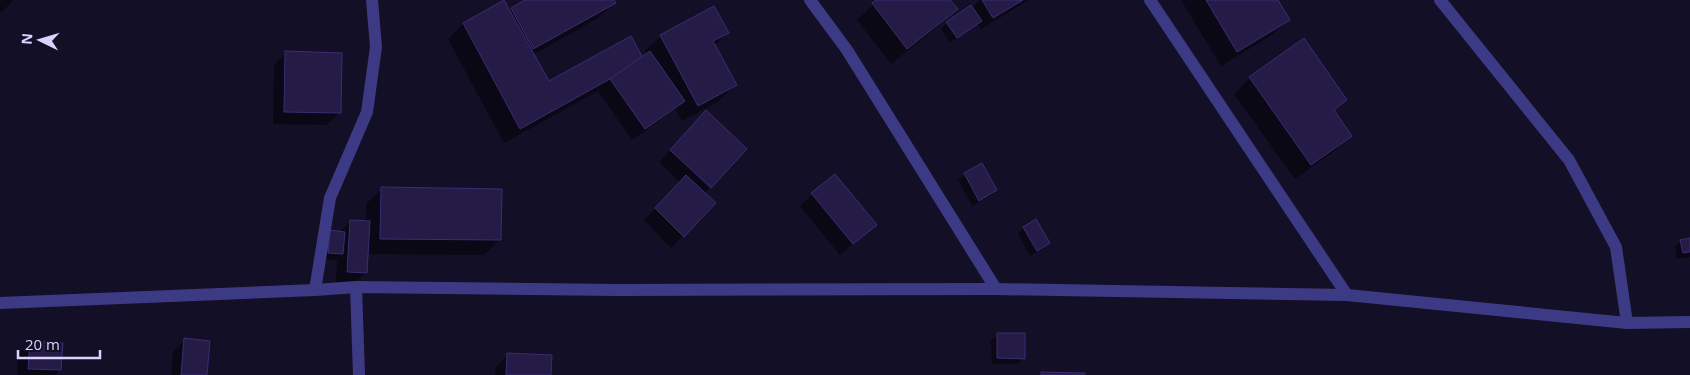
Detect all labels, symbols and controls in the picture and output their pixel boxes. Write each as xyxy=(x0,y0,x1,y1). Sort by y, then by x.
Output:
north arrow xyxy=(15,15,65,65)
text: N xyxy=(17,32,37,45)
scale bar xyxy=(18,328,100,360)
text: 20 m xyxy=(25,334,60,354)

